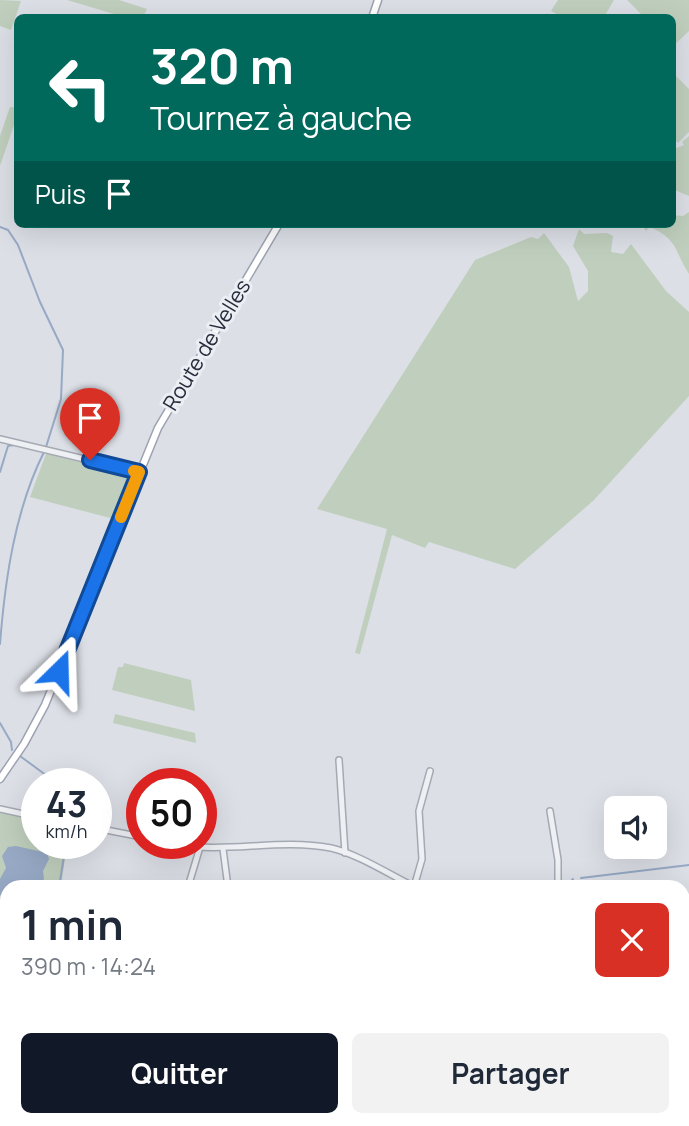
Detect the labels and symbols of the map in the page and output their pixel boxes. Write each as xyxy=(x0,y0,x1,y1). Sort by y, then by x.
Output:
street label: Route de Velles xyxy=(156,274,256,415)
pin xyxy=(60,388,120,460)
position arrow xyxy=(22,634,96,708)
speed limit sign: 50 xyxy=(126,768,217,859)

